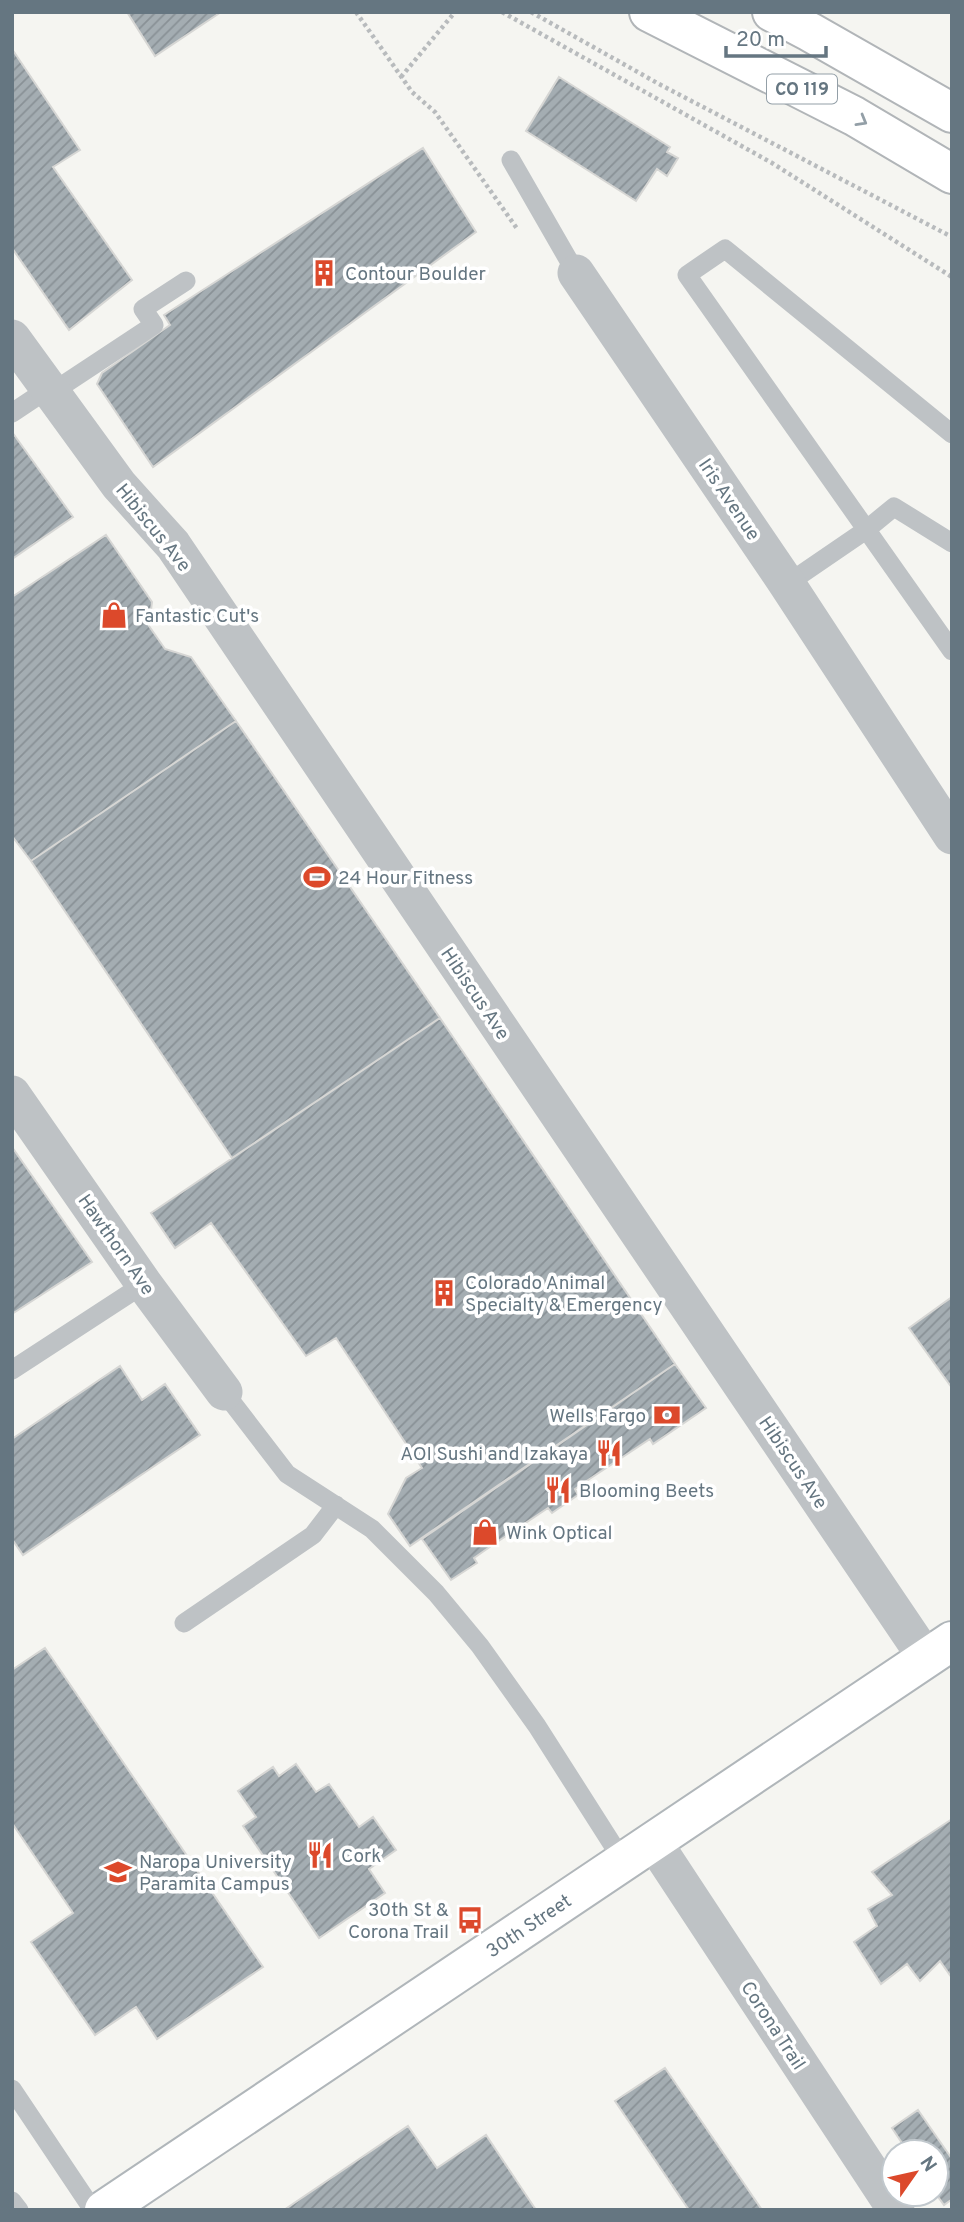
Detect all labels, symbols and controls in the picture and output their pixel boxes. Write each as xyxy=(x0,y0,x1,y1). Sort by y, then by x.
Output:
scale bar xyxy=(726,14,826,58)
text: 20 m xyxy=(736,27,785,54)
road number: CO 119 xyxy=(767,74,837,104)
one-way arrow xyxy=(855,113,868,126)
building icon: Contour Boulder xyxy=(309,258,339,288)
place label: Contour Boulder xyxy=(345,263,487,287)
street label: Iris Avenue xyxy=(692,455,764,546)
street label: Hibiscus Ave xyxy=(110,479,195,577)
shop icon: Fantastic Cut's xyxy=(99,600,129,630)
place label: Fantastic Cut's xyxy=(135,605,259,629)
sports icon: 24 Hour Fitness xyxy=(302,862,332,892)
place label: 24 Hour Fitness xyxy=(338,867,473,891)
street label: Hibiscus Ave xyxy=(435,943,514,1045)
street label: Hawthorn Ave xyxy=(72,1190,159,1300)
place label: Colorado Animal Specialty & Emergency xyxy=(465,1272,663,1318)
building icon: Colorado Animal Specialty & Emergency xyxy=(429,1278,459,1308)
bank icon: Wells Fargo xyxy=(652,1400,682,1430)
place label: Wells Fargo xyxy=(549,1405,646,1429)
street label: Hibiscus Ave xyxy=(753,1412,832,1514)
restaurant icon: AOI Sushi and Izakaya xyxy=(594,1438,624,1468)
place label: AOI Sushi and Izakaya xyxy=(400,1443,588,1467)
restaurant icon: Blooming Beets xyxy=(543,1475,573,1505)
place label: Blooming Beets xyxy=(579,1480,714,1504)
shop icon: Wink Optical xyxy=(470,1517,500,1547)
place label: Wink Optical xyxy=(506,1522,612,1546)
restaurant icon: Cork xyxy=(305,1840,335,1870)
place label: Cork xyxy=(341,1845,381,1869)
place label: Naropa University Paramita Campus xyxy=(139,1851,292,1897)
school or university icon: Naropa University Paramita Campus xyxy=(103,1857,133,1887)
street label: 30th Street xyxy=(482,1890,577,1964)
place label: 30th St & Corona Trail xyxy=(348,1899,449,1945)
bus stop icon: 30th St & Corona Trail xyxy=(455,1905,485,1935)
street label: Corona Trail xyxy=(735,1977,810,2075)
north arrow xyxy=(880,2138,950,2208)
text: N xyxy=(914,2152,941,2177)

